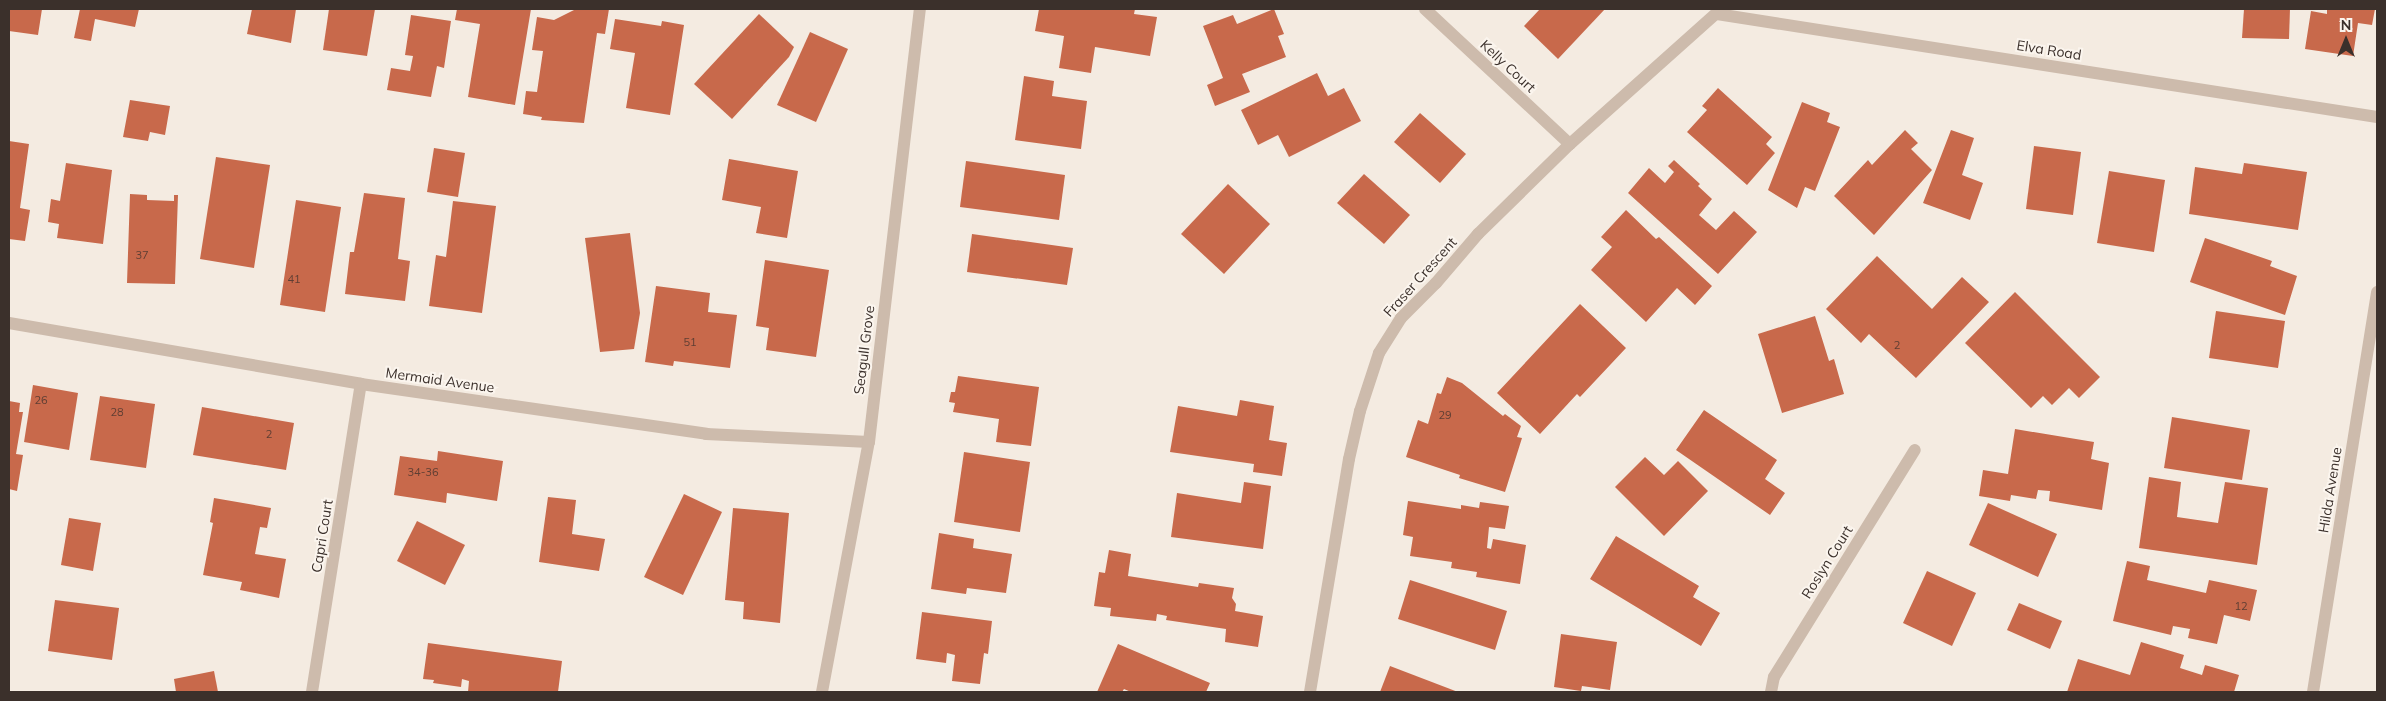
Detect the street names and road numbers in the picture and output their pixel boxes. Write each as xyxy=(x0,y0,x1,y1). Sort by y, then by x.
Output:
street label: Kelly Court xyxy=(1477,36,1539,96)
street label: Elva Road xyxy=(2015,37,2083,63)
street label: Fraser Crescent xyxy=(1380,234,1460,320)
street label: Seagull Grove xyxy=(850,304,878,396)
street label: Mermaid Avenue xyxy=(385,364,495,396)
street label: Hilda Avenue xyxy=(2315,446,2345,534)
street label: Capri Court xyxy=(308,498,336,574)
street label: Roslyn Court xyxy=(1798,523,1856,601)

